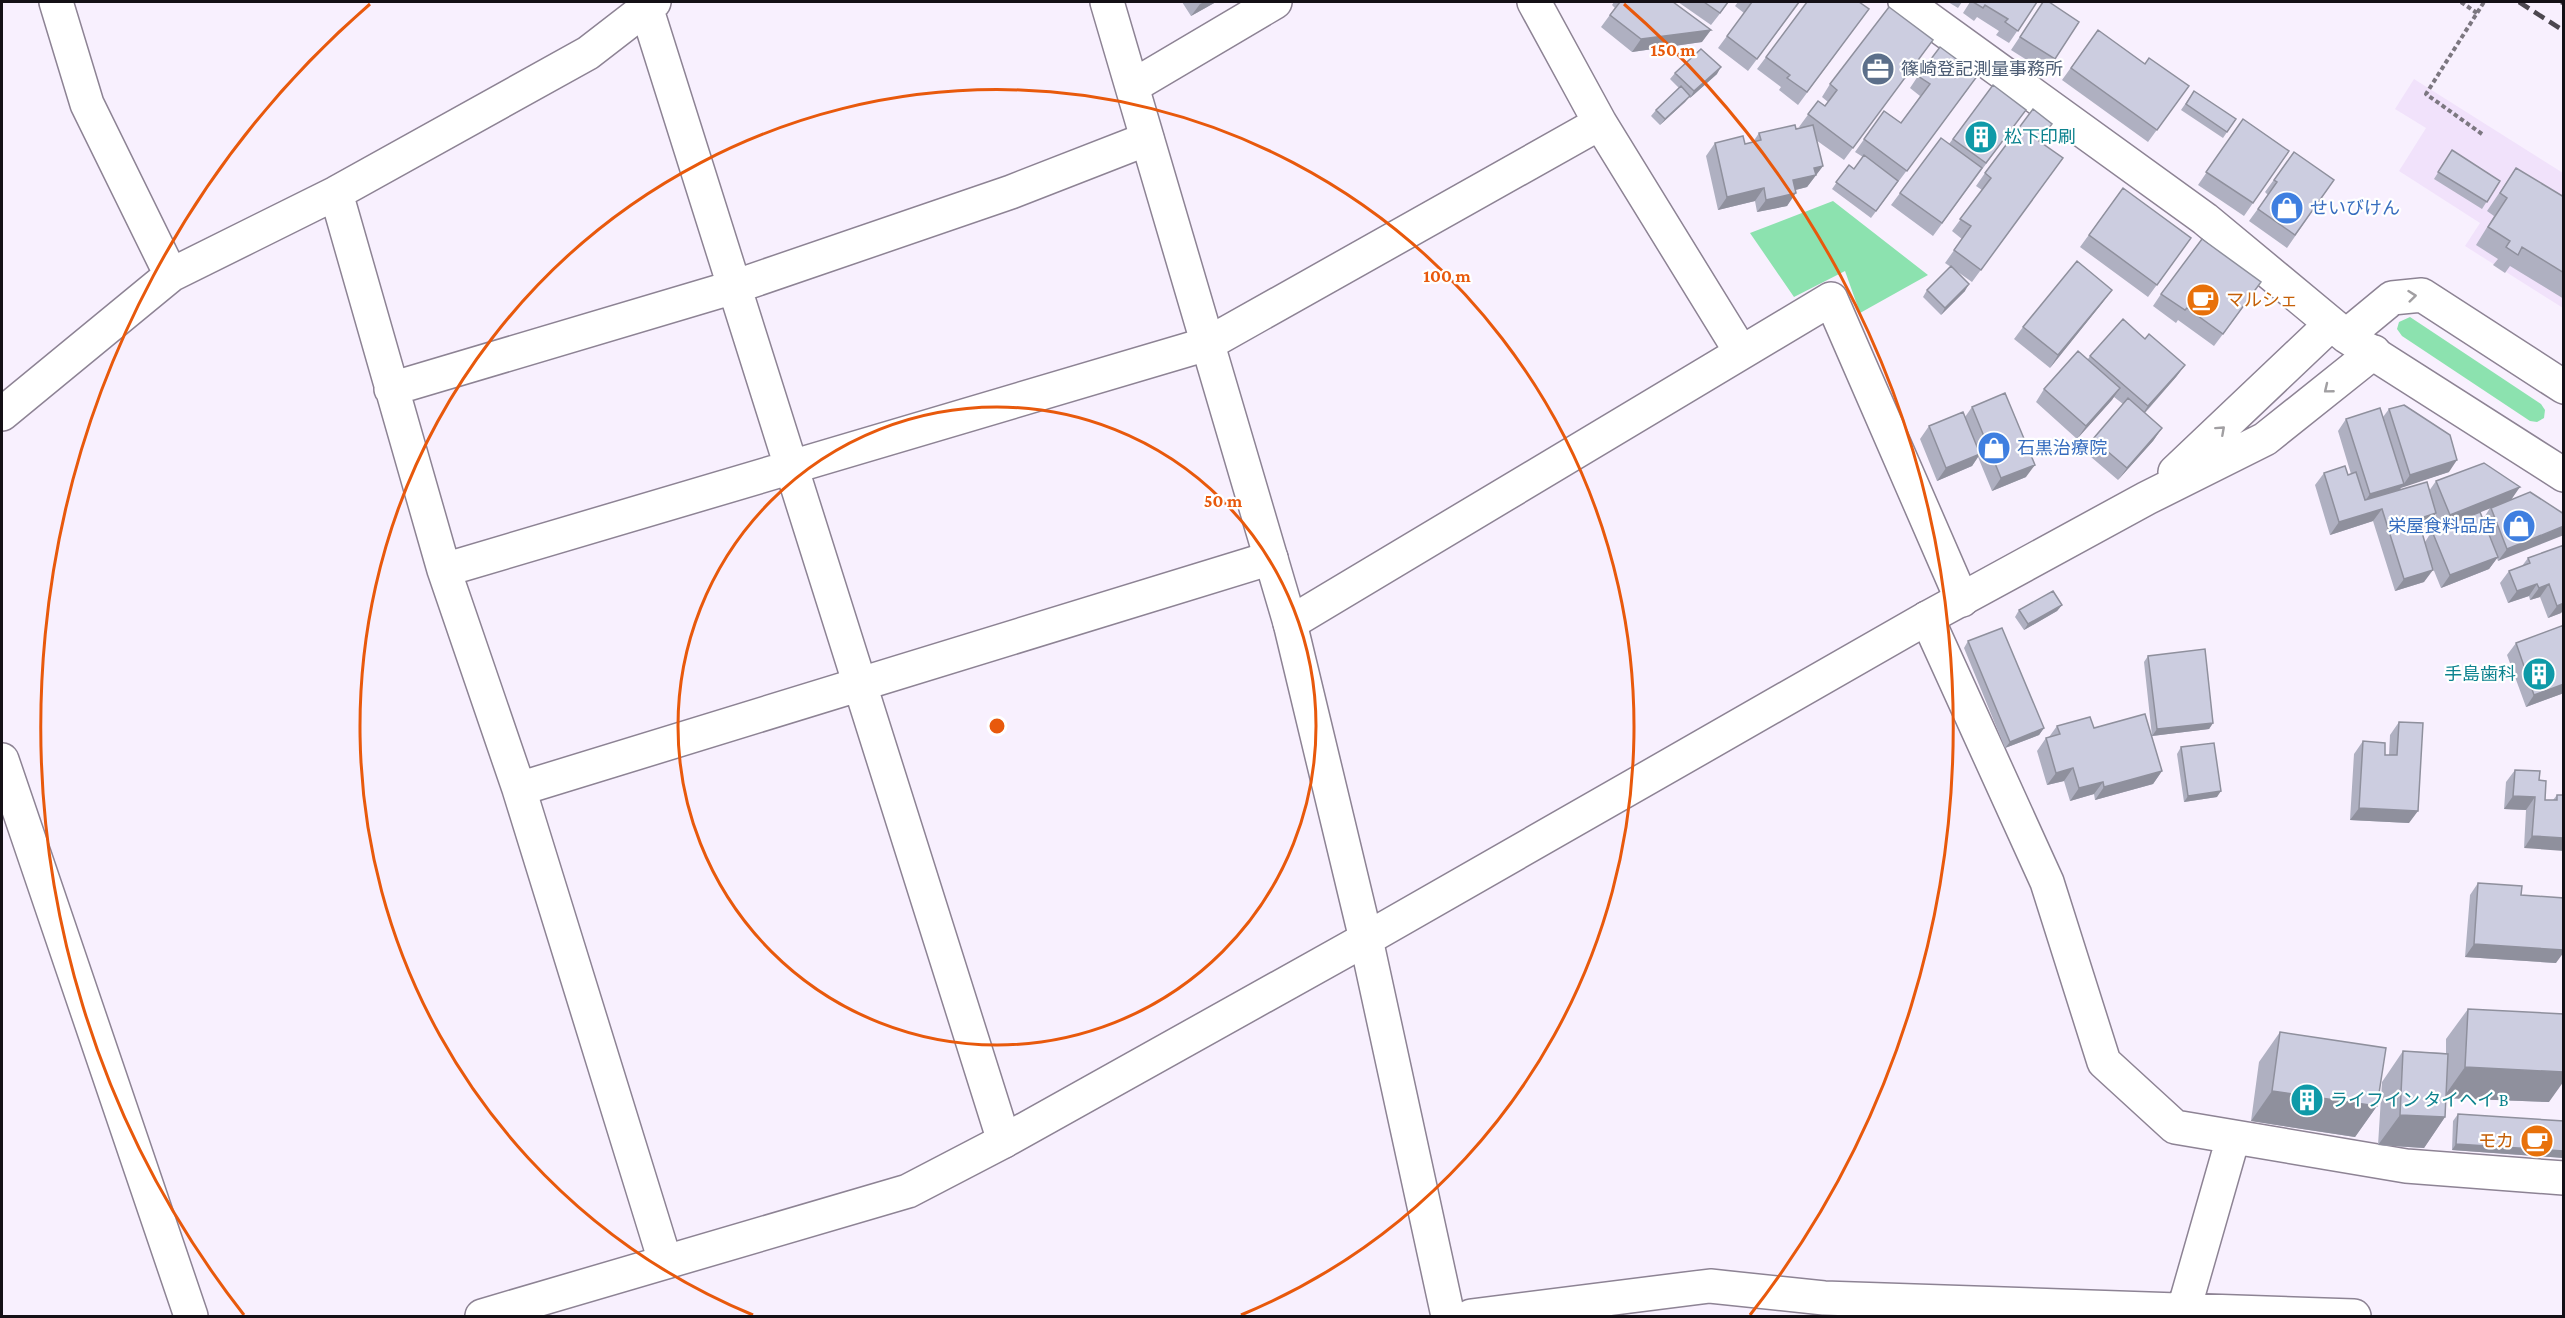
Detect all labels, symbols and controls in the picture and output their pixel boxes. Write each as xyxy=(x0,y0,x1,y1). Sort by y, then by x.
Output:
text: 150 m xyxy=(1650,40,1696,60)
office icon: 篠崎登記測量事務所 xyxy=(1860,51,1896,87)
place label: 篠崎登記測量事務所 xyxy=(1901,59,2063,79)
building icon: 松下印刷 xyxy=(1963,119,1999,155)
place label: 松下印刷 xyxy=(2004,127,2076,147)
shop icon: せいびけん xyxy=(2269,190,2305,226)
place label: せいびけん xyxy=(2310,198,2400,218)
text: 100 m xyxy=(1423,266,1471,286)
cafe icon: マルシェ xyxy=(2185,282,2221,318)
place label: マルシェ xyxy=(2226,290,2298,310)
one-way arrow xyxy=(2407,290,2416,303)
one-way arrow xyxy=(2324,381,2335,392)
one-way arrow xyxy=(2214,426,2225,437)
shop icon: 石黒治療院 xyxy=(1976,430,2012,466)
place label: 石黒治療院 xyxy=(2017,438,2107,458)
text: 50 m xyxy=(1204,491,1243,511)
shop icon: 栄屋食料品店 xyxy=(2501,508,2537,544)
place label: 栄屋食料品店 xyxy=(2388,516,2496,536)
building icon: 手島歯科 xyxy=(2521,656,2557,692)
place label: 手島歯科 xyxy=(2444,664,2516,684)
centre of rings xyxy=(987,716,1007,736)
building icon: ライフイン タイヘイ B xyxy=(2289,1082,2325,1118)
place label: ライフイン タイヘイ B xyxy=(2330,1090,2509,1110)
cafe icon: モカ xyxy=(2519,1123,2555,1159)
place label: モカ xyxy=(2478,1131,2514,1151)

